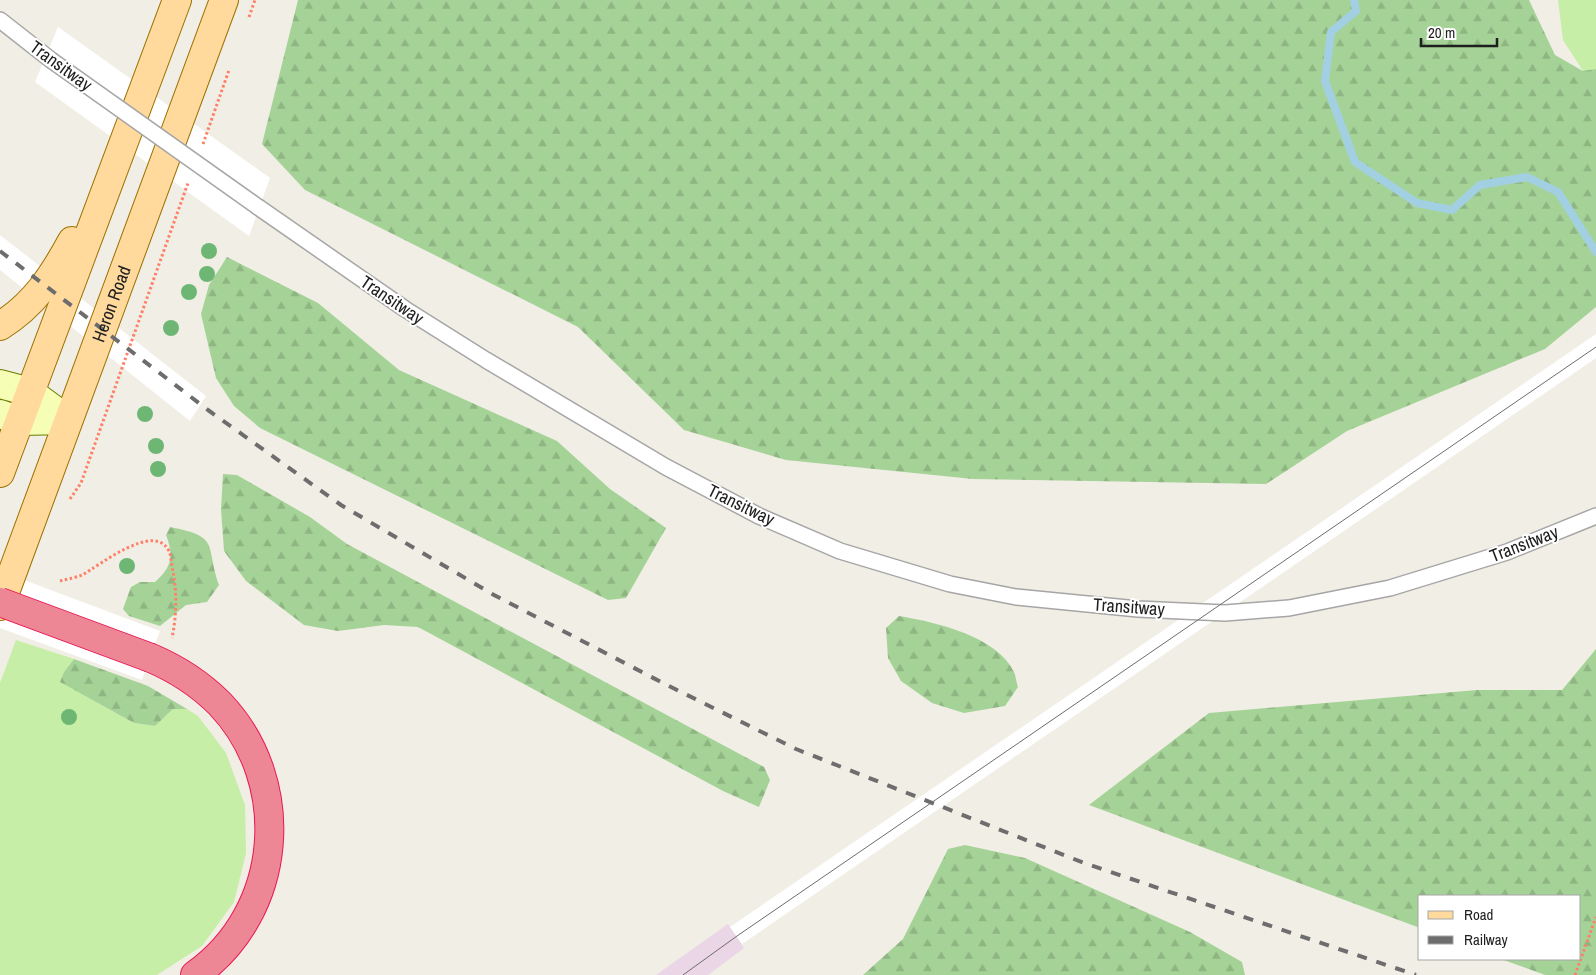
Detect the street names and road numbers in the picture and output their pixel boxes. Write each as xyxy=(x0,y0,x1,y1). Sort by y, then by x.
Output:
street label: Transitway xyxy=(25,34,98,97)
street label: Heron Road xyxy=(86,262,137,345)
street label: Transitway xyxy=(356,269,429,330)
street label: Transitway xyxy=(704,478,779,532)
street label: Transitway xyxy=(1486,519,1562,568)
street label: Transitway xyxy=(1092,592,1166,622)

